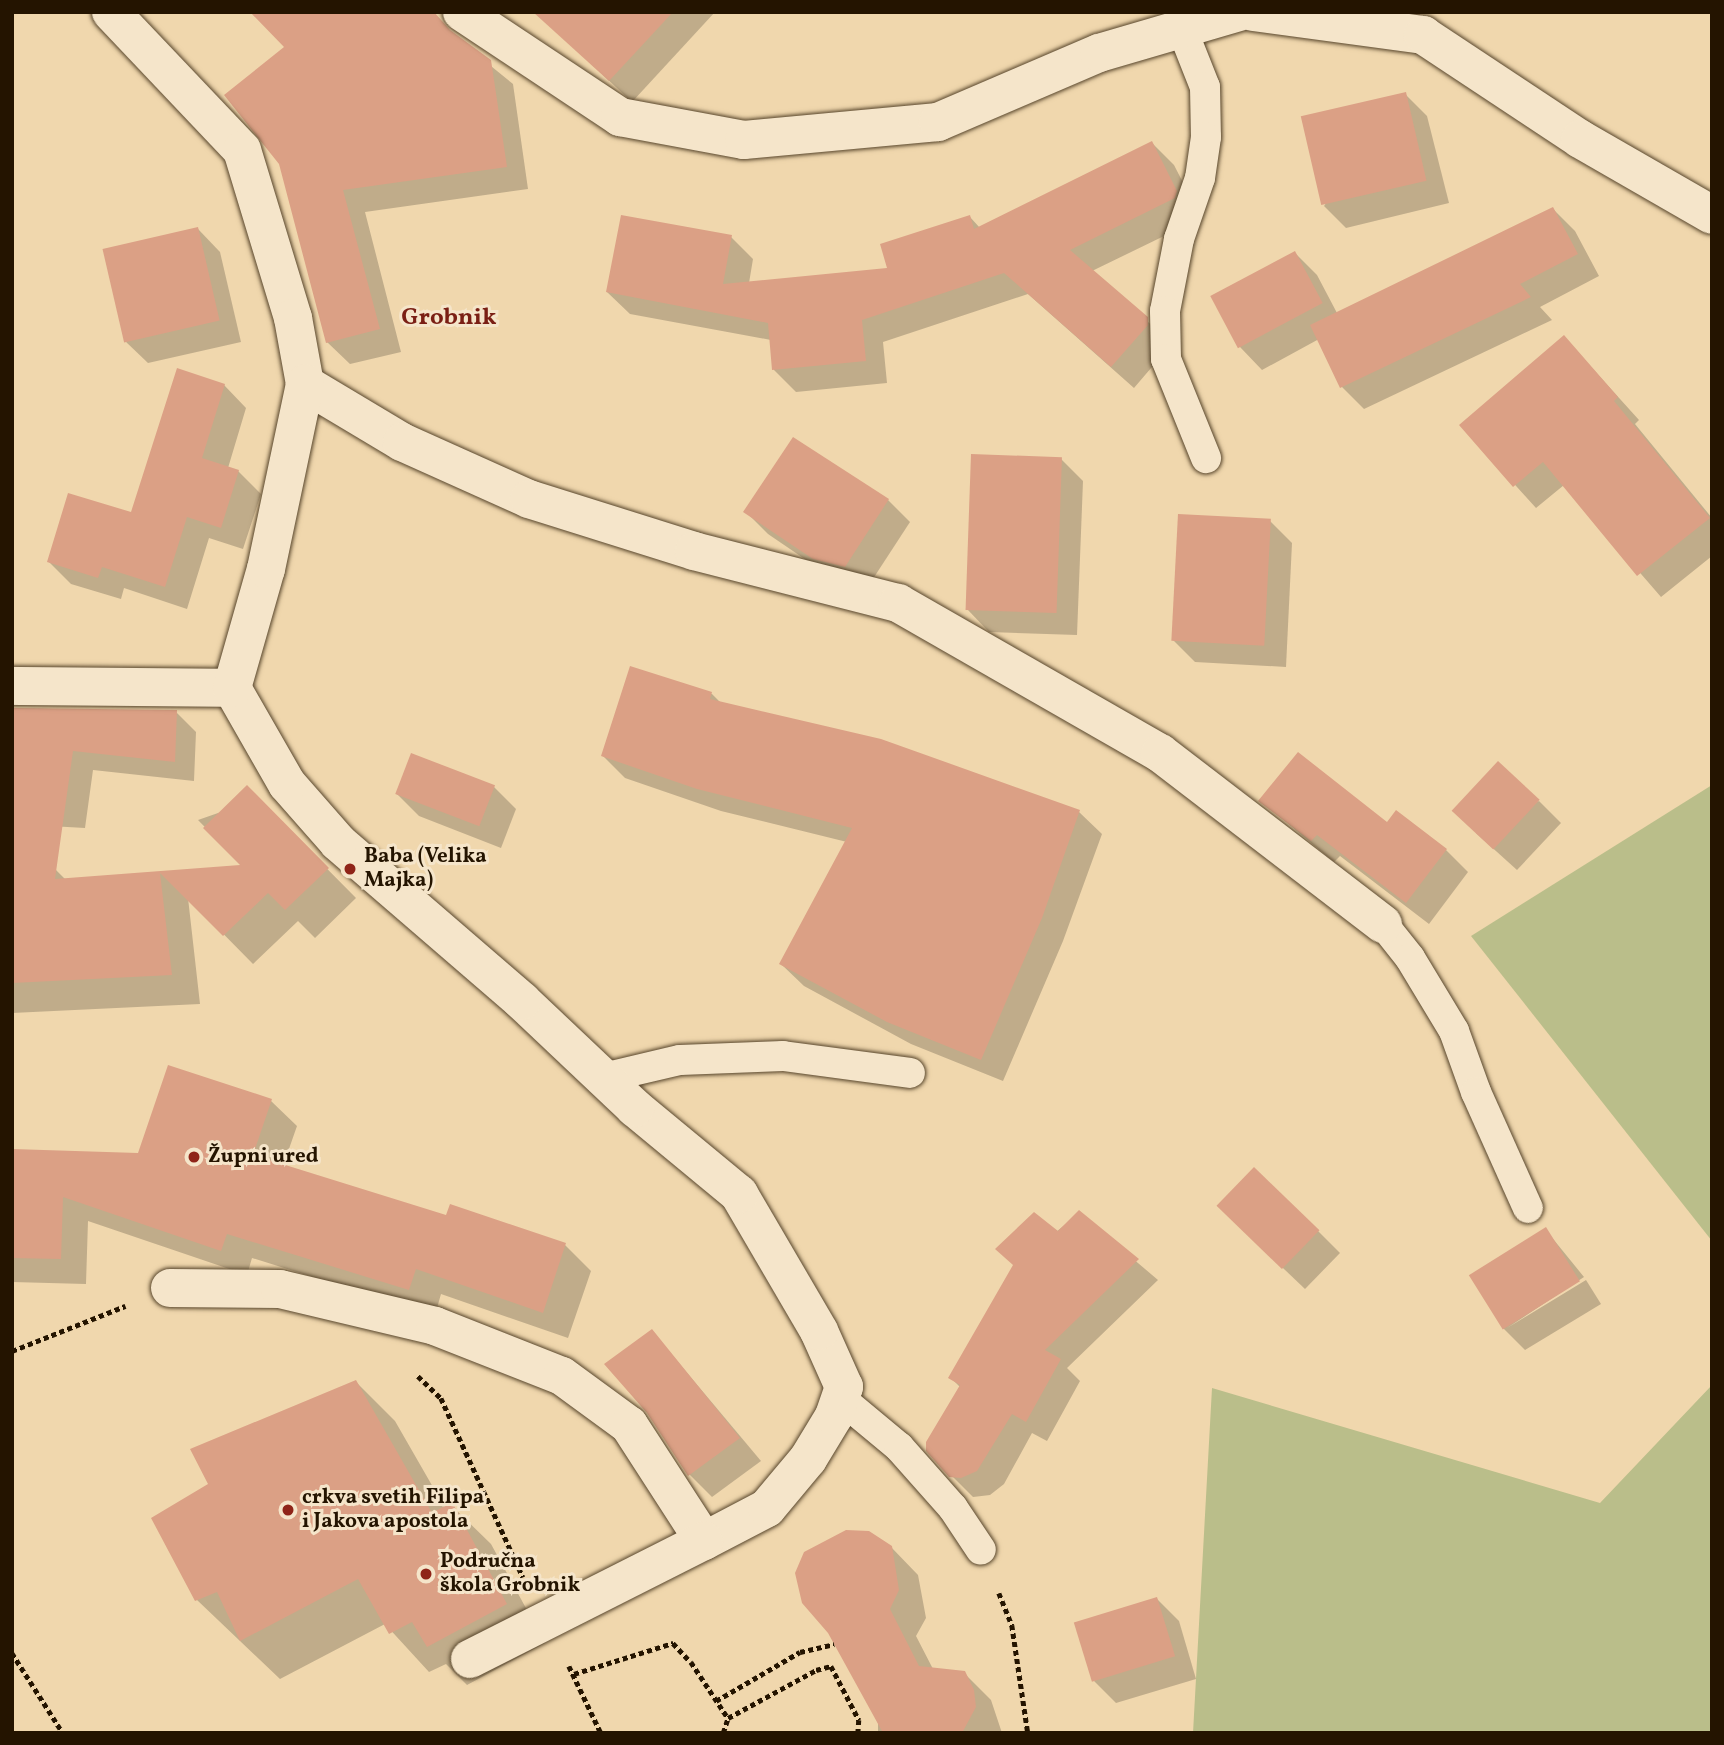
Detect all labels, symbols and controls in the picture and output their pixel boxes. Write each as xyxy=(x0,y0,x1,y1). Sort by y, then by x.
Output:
district label: Grobnik xyxy=(401,305,497,333)
place label: Baba (Velika Majka) xyxy=(364,844,487,894)
marker: Baba (Velika Majka) xyxy=(342,861,358,877)
place label: Župni ured xyxy=(208,1144,318,1170)
marker: Župni ured xyxy=(186,1149,202,1165)
place label: crkva svetih Filipa i Jakova apostola xyxy=(302,1485,484,1535)
marker: crkva svetih Filipa i Jakova apostola xyxy=(280,1502,296,1518)
place label: Područna škola Grobnik xyxy=(440,1549,580,1599)
marker: Područna škola Grobnik xyxy=(418,1566,434,1582)

